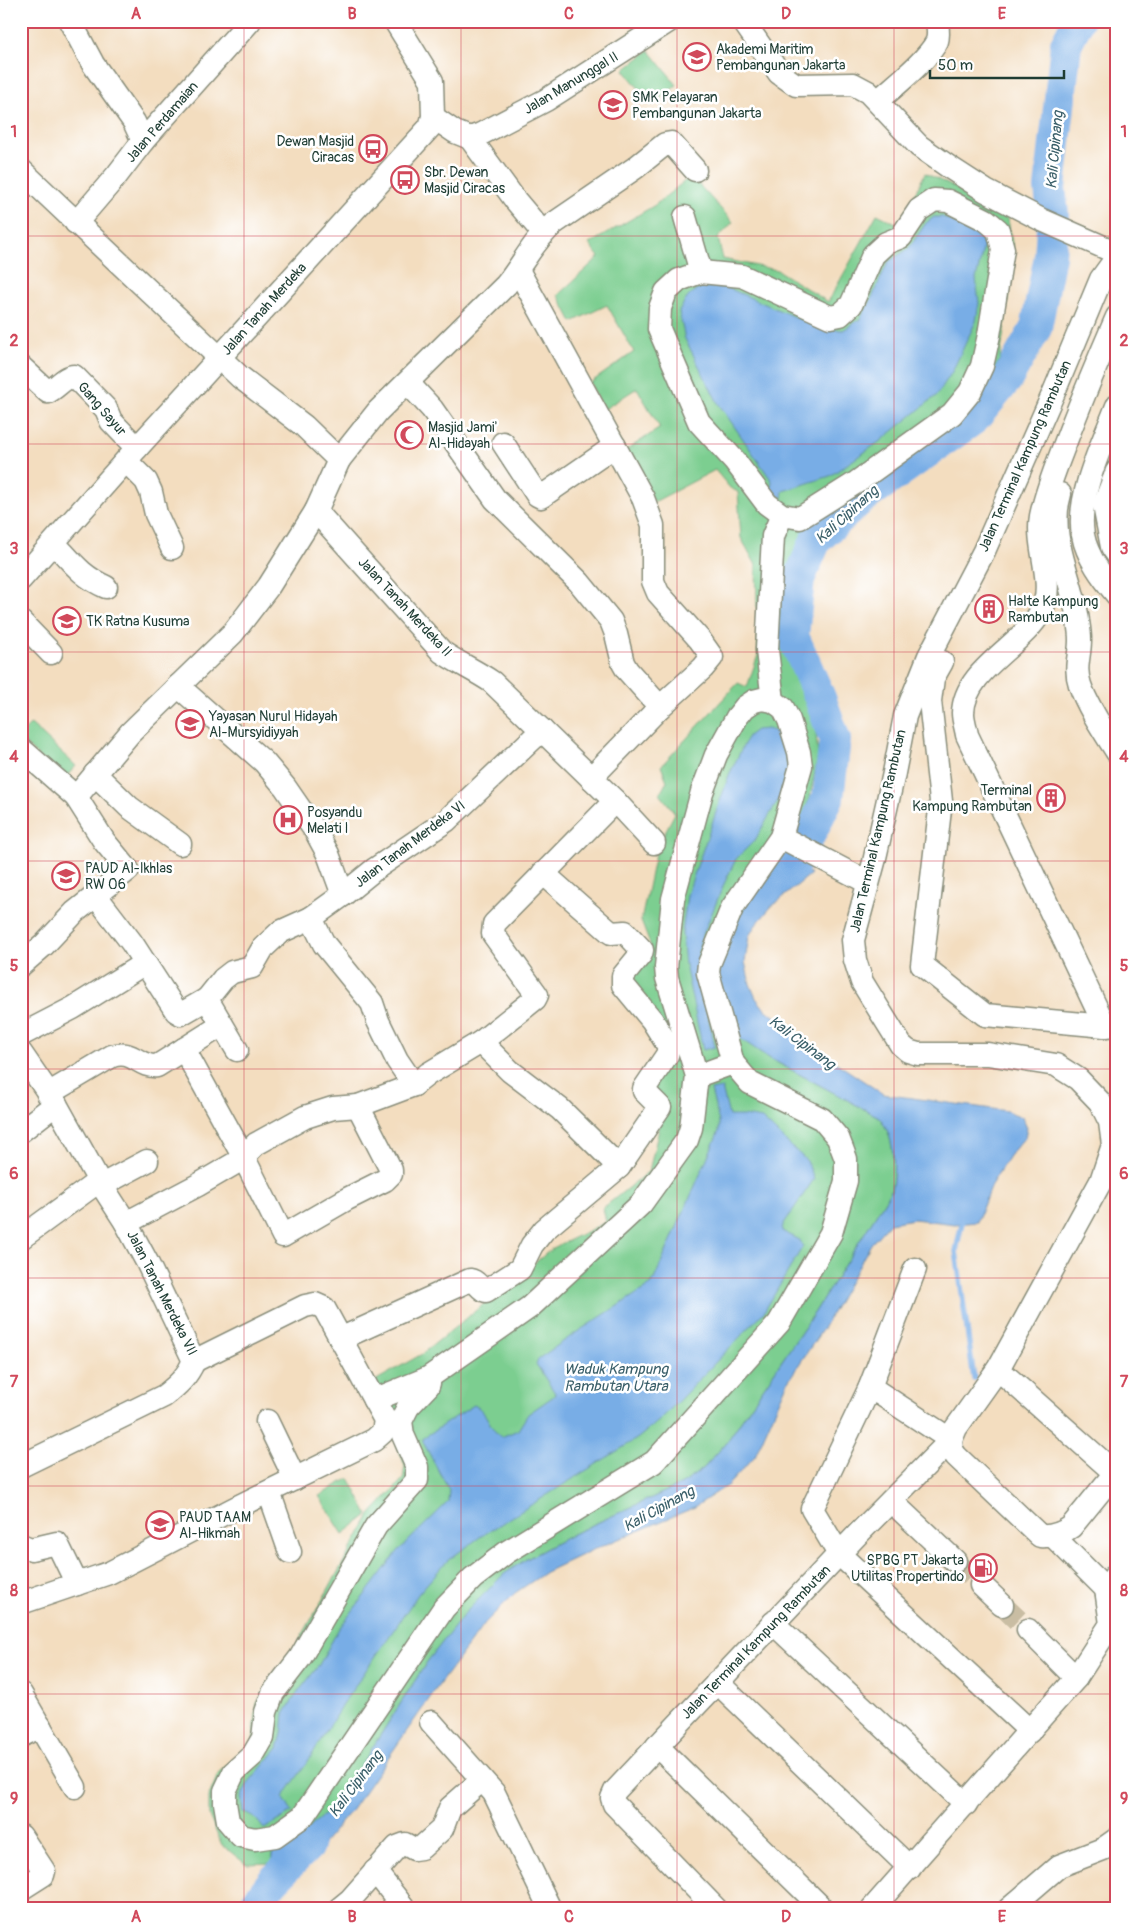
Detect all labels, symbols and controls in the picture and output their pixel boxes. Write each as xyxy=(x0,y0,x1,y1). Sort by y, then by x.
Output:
text: A xyxy=(131,4,142,24)
text: B xyxy=(347,4,357,24)
text: C xyxy=(564,4,574,24)
text: D xyxy=(781,4,791,24)
text: E xyxy=(998,4,1007,24)
place label: Akademi Maritim Pembangunan Jakarta xyxy=(716,41,846,74)
school or university icon: Akademi Maritim Pembangunan Jakarta xyxy=(682,42,712,72)
street label: Jalan Manunggal II xyxy=(521,48,621,118)
scale bar xyxy=(930,48,1064,80)
text: 50 m xyxy=(938,56,973,75)
street label: Jalan Perdamaian xyxy=(122,78,202,166)
place label: SMK Pelayaran Pembangunan Jakarta xyxy=(632,89,762,122)
school or university icon: SMK Pelayaran Pembangunan Jakarta xyxy=(598,90,628,120)
water label: Kali Cipinang xyxy=(1042,109,1068,190)
text: 1 xyxy=(11,122,17,142)
text: 1 xyxy=(1121,122,1127,142)
place label: Dewan Masjid Ciracas xyxy=(276,133,355,166)
bus stop icon: Dewan Masjid Ciracas xyxy=(358,134,388,164)
place label: Sbr. Dewan Masjid Ciracas xyxy=(424,164,506,197)
bus stop icon: Sbr. Dewan Masjid Ciracas xyxy=(390,165,420,195)
street label: Jalan Tanah Merdeka xyxy=(218,259,310,359)
text: 2 xyxy=(10,331,19,351)
text: 2 xyxy=(1120,331,1129,351)
street label: Jalan Terminal Kampung Rambutan xyxy=(975,358,1075,554)
street label: Gang Sayur xyxy=(74,378,130,440)
place label: Masjid Jami' Al-Hidayah xyxy=(428,419,497,452)
mosque icon: Masjid Jami' Al-Hidayah xyxy=(394,420,424,450)
water label: Kali Cipinang xyxy=(812,481,883,548)
text: 3 xyxy=(10,539,19,559)
text: 3 xyxy=(1120,539,1129,559)
street label: Jalan Tanah Merdeka II xyxy=(355,554,455,660)
place label: Halte Kampung Rambutan xyxy=(1008,593,1098,626)
building icon: Halte Kampung Rambutan xyxy=(974,594,1004,624)
school or university icon: TK Ratna Kusuma xyxy=(52,606,82,636)
place label: TK Ratna Kusuma xyxy=(86,613,190,630)
place label: Yayasan Nurul Hidayah Al-Mursyidiyyah xyxy=(208,708,338,741)
school or university icon: Yayasan Nurul Hidayah Al-Mursyidiyyah xyxy=(175,709,205,739)
street label: Jalan Terminal Kampung Rambutan xyxy=(846,728,910,934)
text: 4 xyxy=(9,747,19,767)
text: 4 xyxy=(1119,747,1129,767)
place label: Terminal Kampung Rambutan xyxy=(912,782,1032,815)
building icon: Terminal Kampung Rambutan xyxy=(1036,783,1066,813)
street label: Jalan Tanah Merdeka VI xyxy=(351,797,469,891)
place label: Posyandu Melati I xyxy=(307,804,362,837)
hospital icon: Posyandu Melati I xyxy=(273,805,303,835)
place label: PAUD Al-Ikhlas RW 06 xyxy=(85,860,173,893)
school or university icon: PAUD Al-Ikhlas RW 06 xyxy=(51,861,81,891)
text: 5 xyxy=(10,956,19,976)
text: 5 xyxy=(1120,956,1129,976)
water label: Kali Cipinang xyxy=(765,1012,840,1075)
text: 6 xyxy=(9,1164,19,1184)
text: 6 xyxy=(1119,1164,1129,1184)
street label: Jalan Tanah Merdeka VII xyxy=(123,1228,201,1358)
water label: Waduk Kampung Rambutan Utara xyxy=(564,1360,670,1396)
text: 7 xyxy=(10,1372,19,1392)
text: 7 xyxy=(1120,1372,1129,1392)
water label: Kali Cipinang xyxy=(620,1481,699,1536)
place label: PAUD TAAM Al-Hikmah xyxy=(179,1509,251,1542)
school or university icon: PAUD TAAM Al-Hikmah xyxy=(145,1510,175,1540)
place label: SPBG PT Jakarta Utilitas Propertindo xyxy=(851,1552,964,1585)
fuel station icon: SPBG PT Jakarta Utilitas Propertindo xyxy=(968,1553,998,1583)
street label: Jalan Terminal Kampung Rambutan xyxy=(678,1561,834,1723)
text: 8 xyxy=(10,1581,18,1601)
text: 8 xyxy=(1120,1581,1128,1601)
water label: Kali Cipinang xyxy=(325,1746,388,1821)
text: 9 xyxy=(10,1789,18,1809)
text: 9 xyxy=(1120,1789,1128,1809)
text: A xyxy=(131,1907,142,1927)
text: B xyxy=(347,1907,357,1927)
text: C xyxy=(564,1907,574,1927)
text: D xyxy=(781,1907,791,1927)
text: E xyxy=(998,1907,1007,1927)

